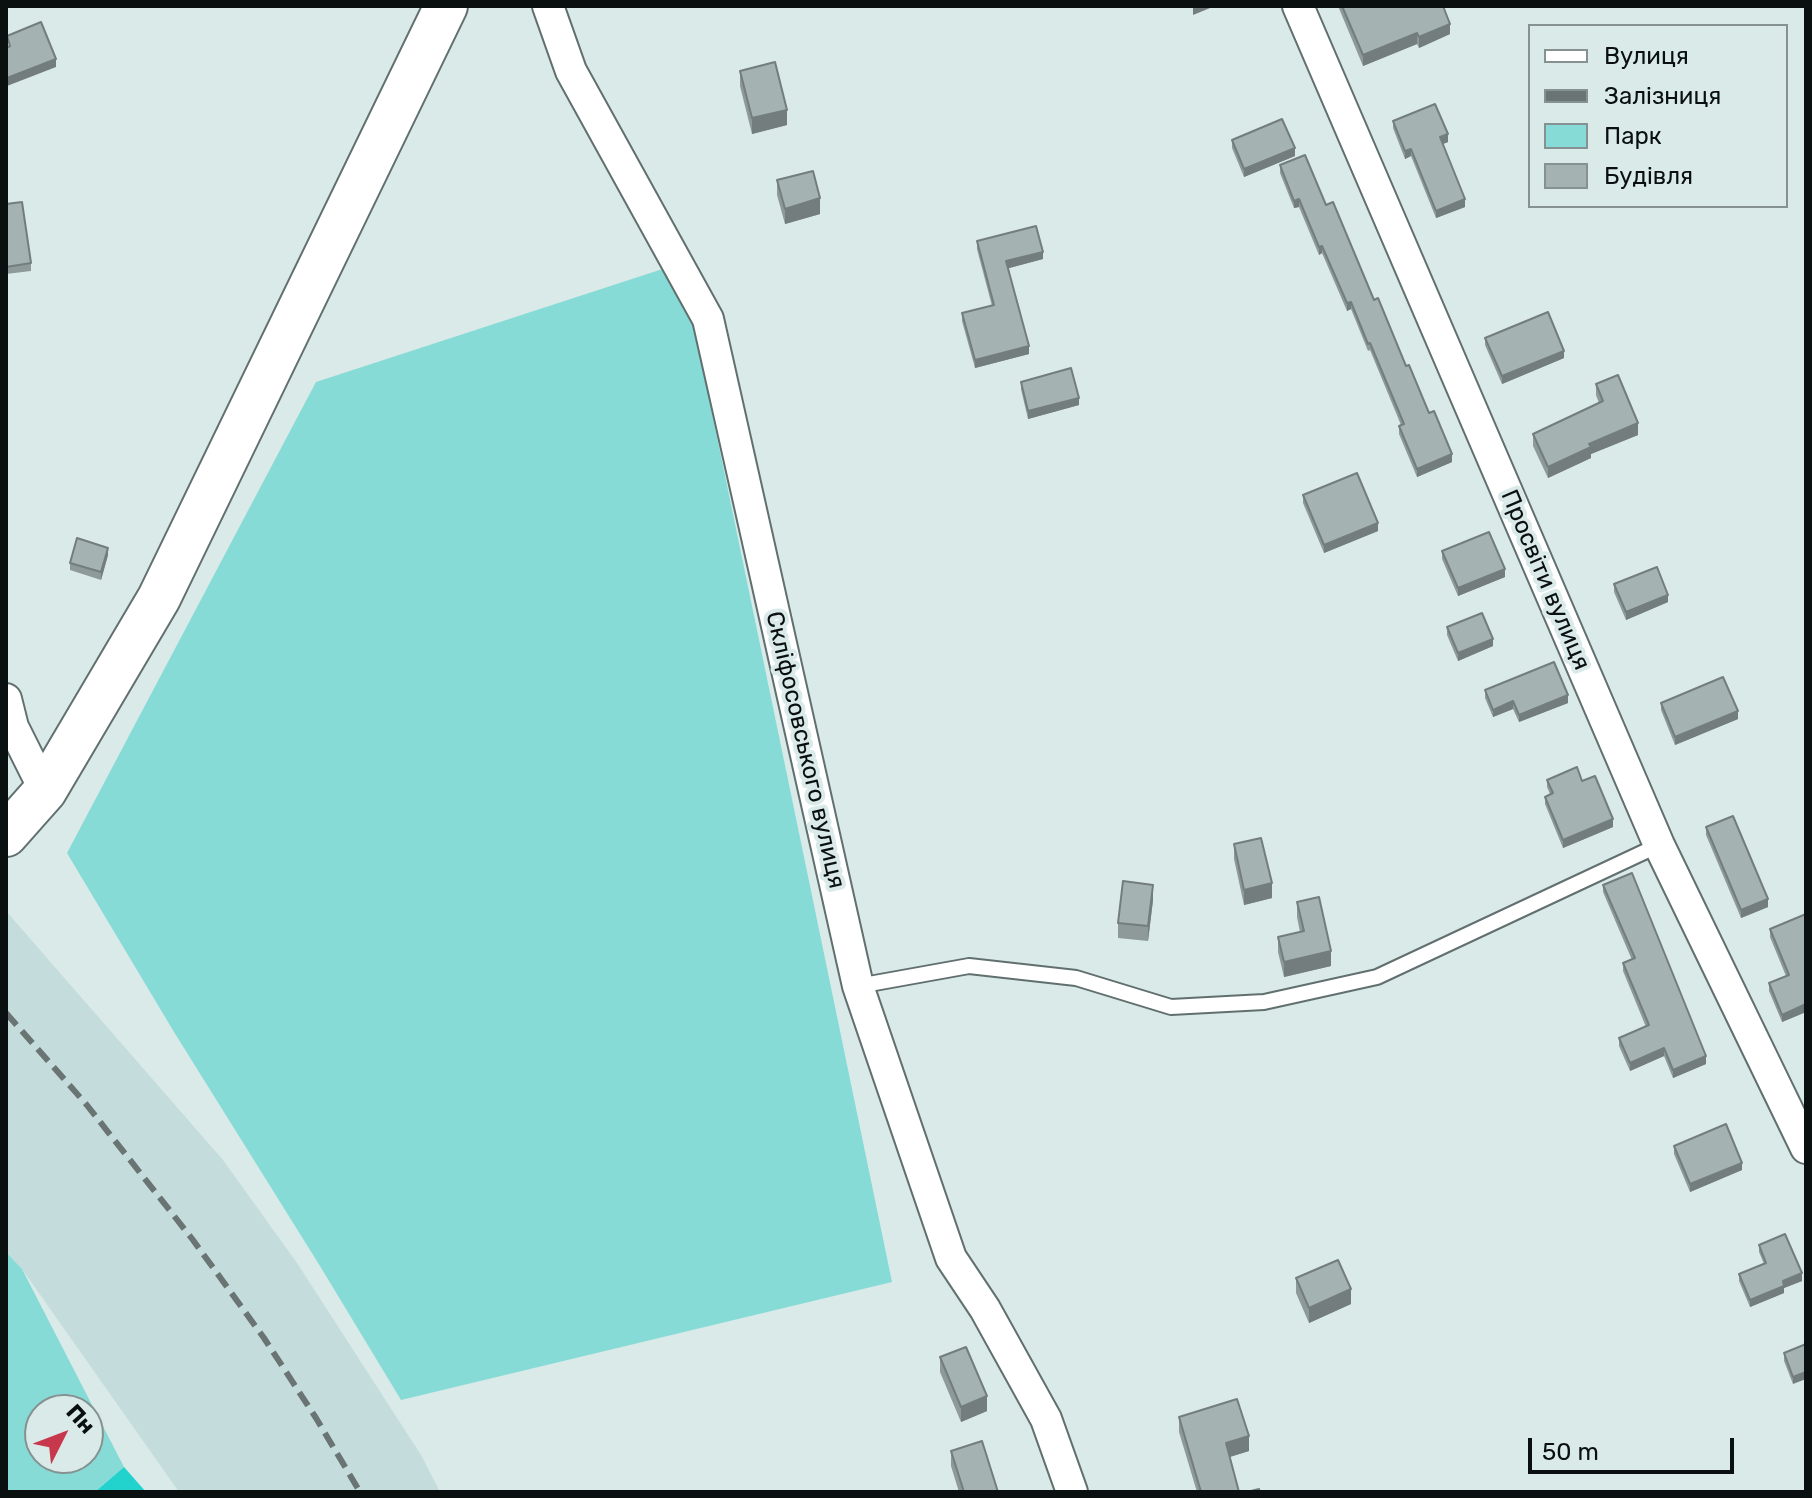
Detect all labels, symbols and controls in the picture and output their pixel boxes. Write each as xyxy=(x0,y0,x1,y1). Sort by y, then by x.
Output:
legend xyxy=(1528,24,1788,208)
text: Вулиця xyxy=(1604,42,1689,70)
text: Залізниця xyxy=(1604,82,1721,110)
text: Парк xyxy=(1604,122,1662,150)
text: Будівля xyxy=(1604,162,1693,190)
street label: Просвіти вулиця xyxy=(1494,486,1596,674)
street label: Скліфосовського вулиця xyxy=(759,609,851,891)
north arrow xyxy=(24,1394,104,1474)
text: Пн xyxy=(61,1399,101,1439)
scale bar xyxy=(1532,1422,1738,1472)
text: 50 m xyxy=(1542,1438,1599,1466)

